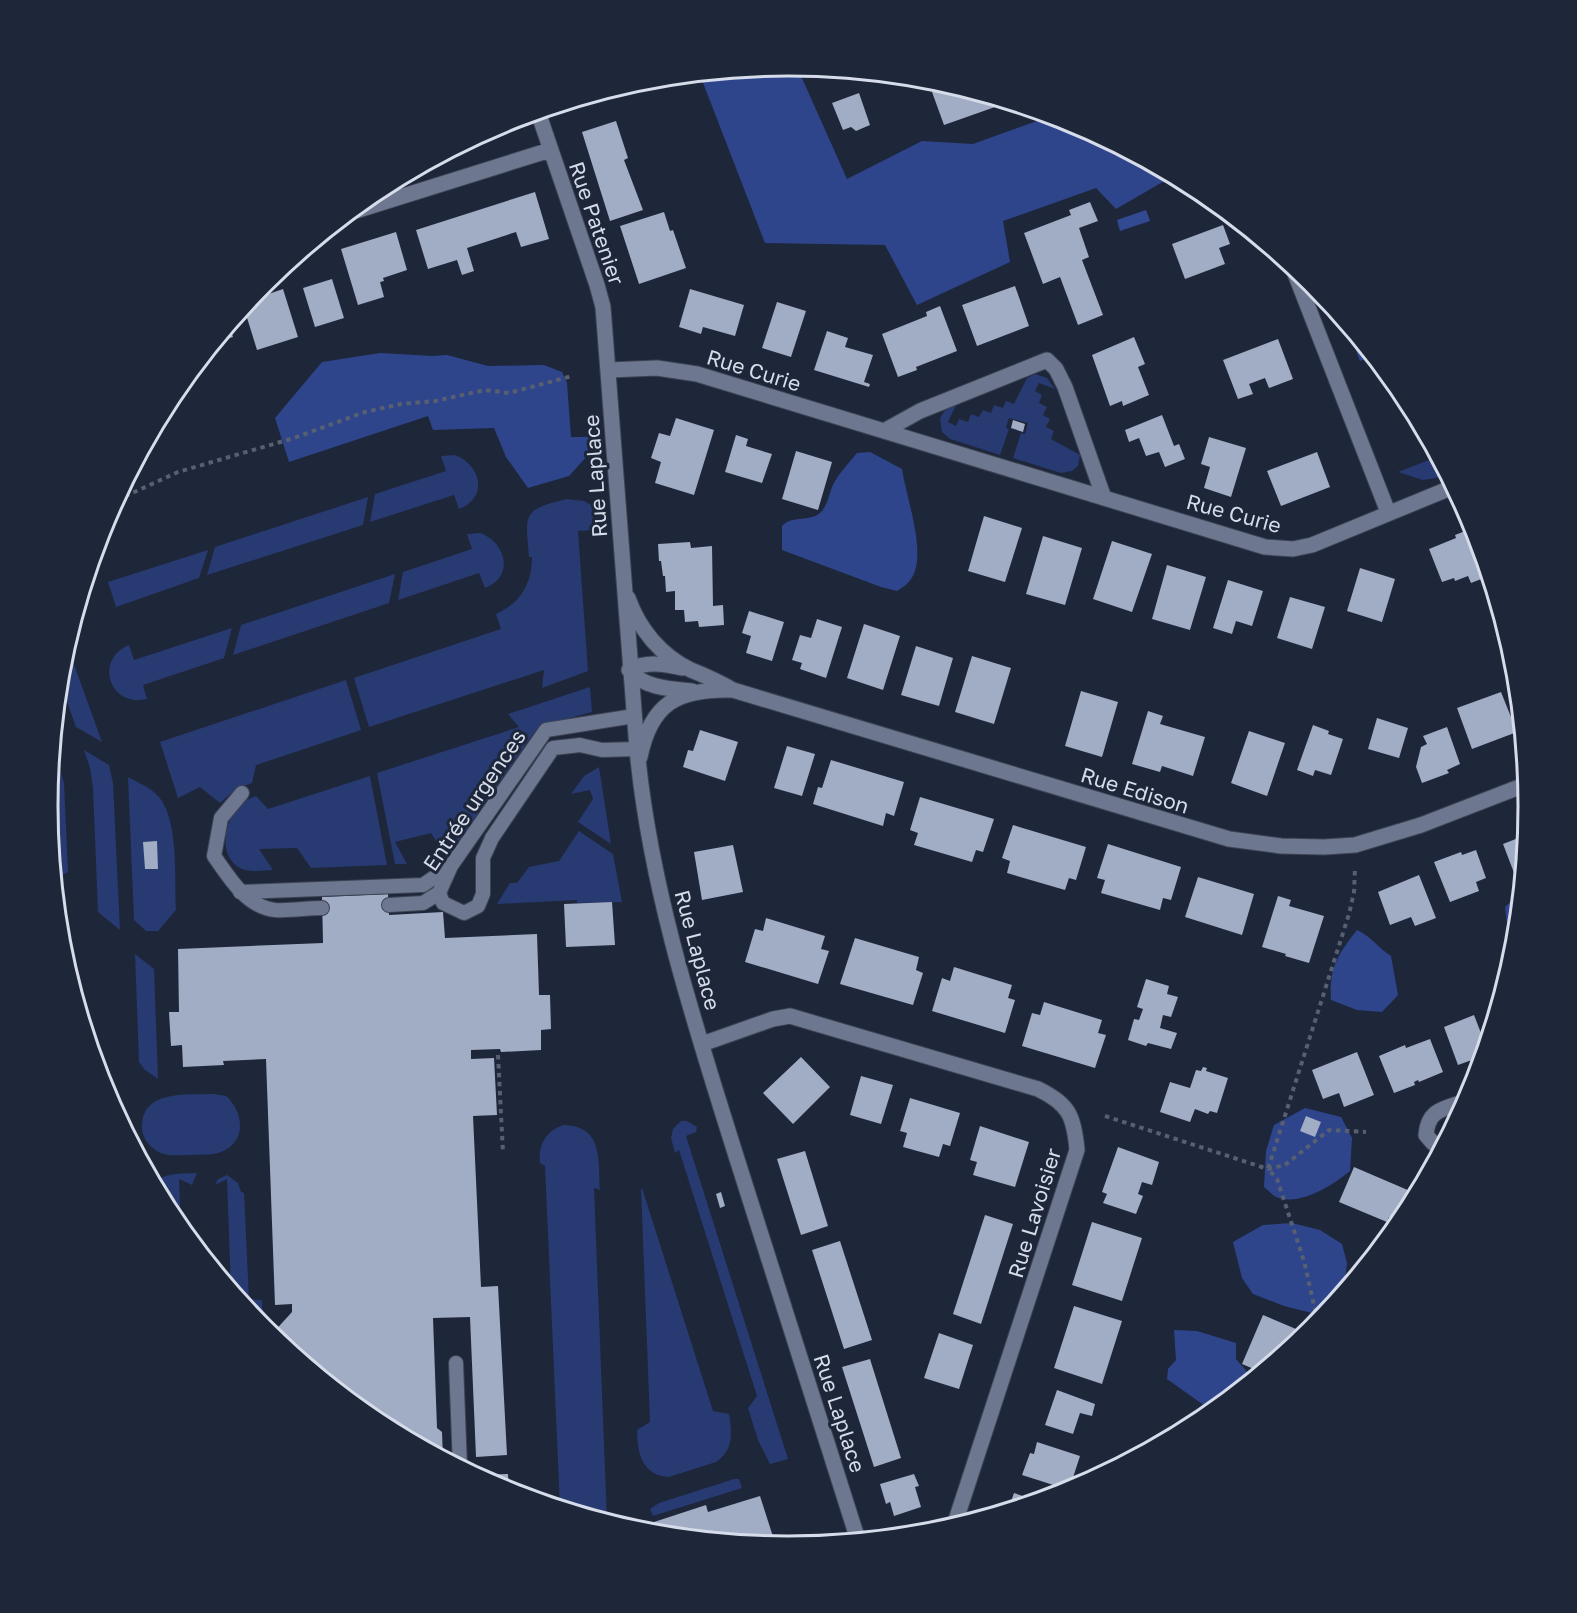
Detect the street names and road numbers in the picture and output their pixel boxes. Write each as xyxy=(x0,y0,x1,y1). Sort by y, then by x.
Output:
street label: Rue Patenier xyxy=(564,158,630,288)
street label: Rue Curie xyxy=(704,343,804,397)
street label: Rue Laplace xyxy=(578,414,612,538)
street label: Rue Curie xyxy=(1184,488,1284,538)
street label: Entrée urgences xyxy=(417,724,531,876)
street label: Rue Edison xyxy=(1078,761,1192,819)
street label: Rue Laplace xyxy=(670,887,726,1013)
street label: Rue Lavoisier xyxy=(1002,1145,1066,1281)
street label: Rue Laplace xyxy=(809,1350,871,1476)

